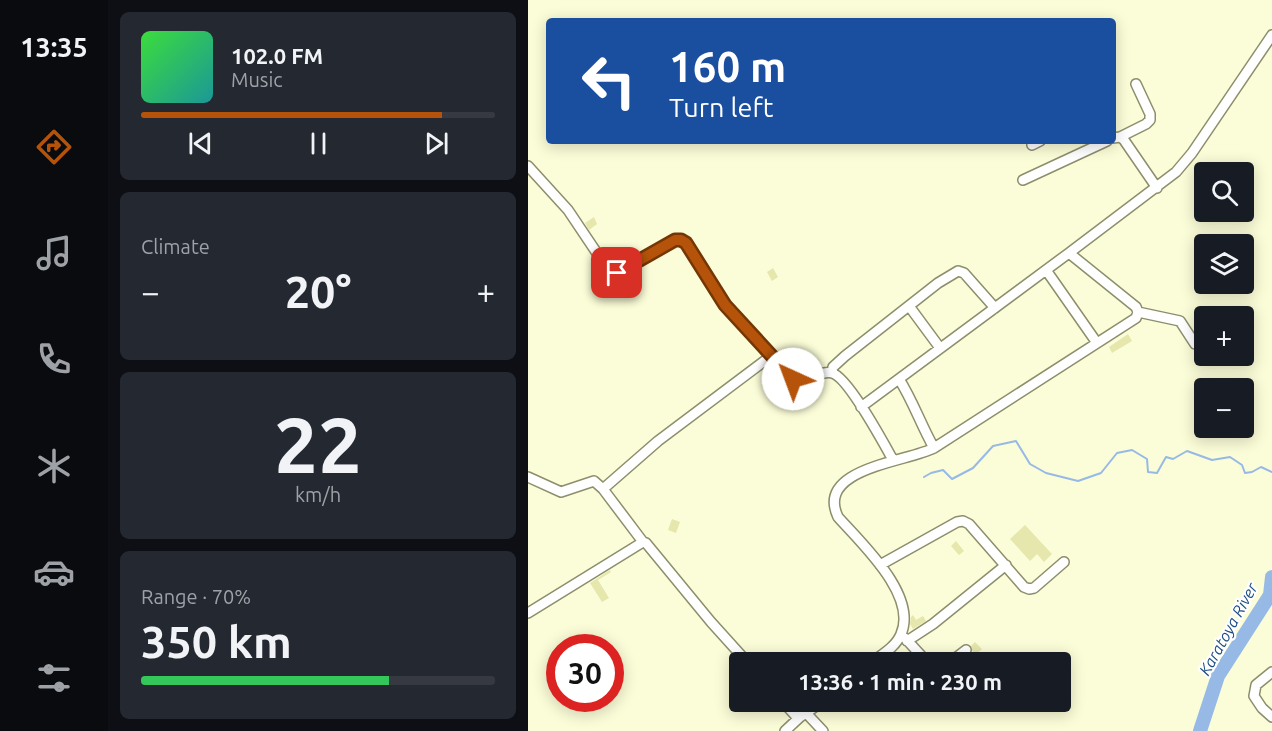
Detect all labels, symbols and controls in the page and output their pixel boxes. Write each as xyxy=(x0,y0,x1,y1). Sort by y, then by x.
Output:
text: 13:35 xyxy=(20,32,88,62)
icon: left xyxy=(570,42,648,120)
text: 102.0 FM xyxy=(231,43,323,68)
text: 160 m xyxy=(669,43,786,90)
text: Music xyxy=(231,68,283,91)
text: Turn left xyxy=(669,92,773,122)
icon: directions xyxy=(33,126,75,168)
icon: previous xyxy=(184,127,217,160)
icon: pause xyxy=(302,127,335,160)
icon: next xyxy=(420,127,453,160)
map controls xyxy=(1194,162,1254,438)
button: search xyxy=(1194,162,1254,222)
icon: music xyxy=(33,232,75,274)
button: layers xyxy=(1194,234,1254,294)
text: Climate xyxy=(141,235,210,258)
pin xyxy=(591,247,642,298)
icon: arrive xyxy=(600,256,633,289)
text: 20° xyxy=(285,266,351,317)
text: − xyxy=(141,273,160,310)
text: + xyxy=(476,273,495,310)
button: + xyxy=(1194,306,1254,366)
icon: phone xyxy=(33,338,75,380)
position arrow xyxy=(761,347,825,411)
button: − xyxy=(1194,378,1254,438)
text: 22 xyxy=(274,400,362,488)
icon: climate xyxy=(33,445,75,487)
text: km/h xyxy=(295,483,341,506)
icon: car xyxy=(33,551,75,593)
water label: Karatoya River xyxy=(1195,579,1261,678)
text: Range · 70% xyxy=(141,585,251,608)
text: 350 km xyxy=(141,616,292,667)
speed limit sign: 30 xyxy=(546,634,624,712)
icon: filters xyxy=(33,657,75,699)
text: 13:36 · 1 min · 230 m xyxy=(798,669,1002,694)

